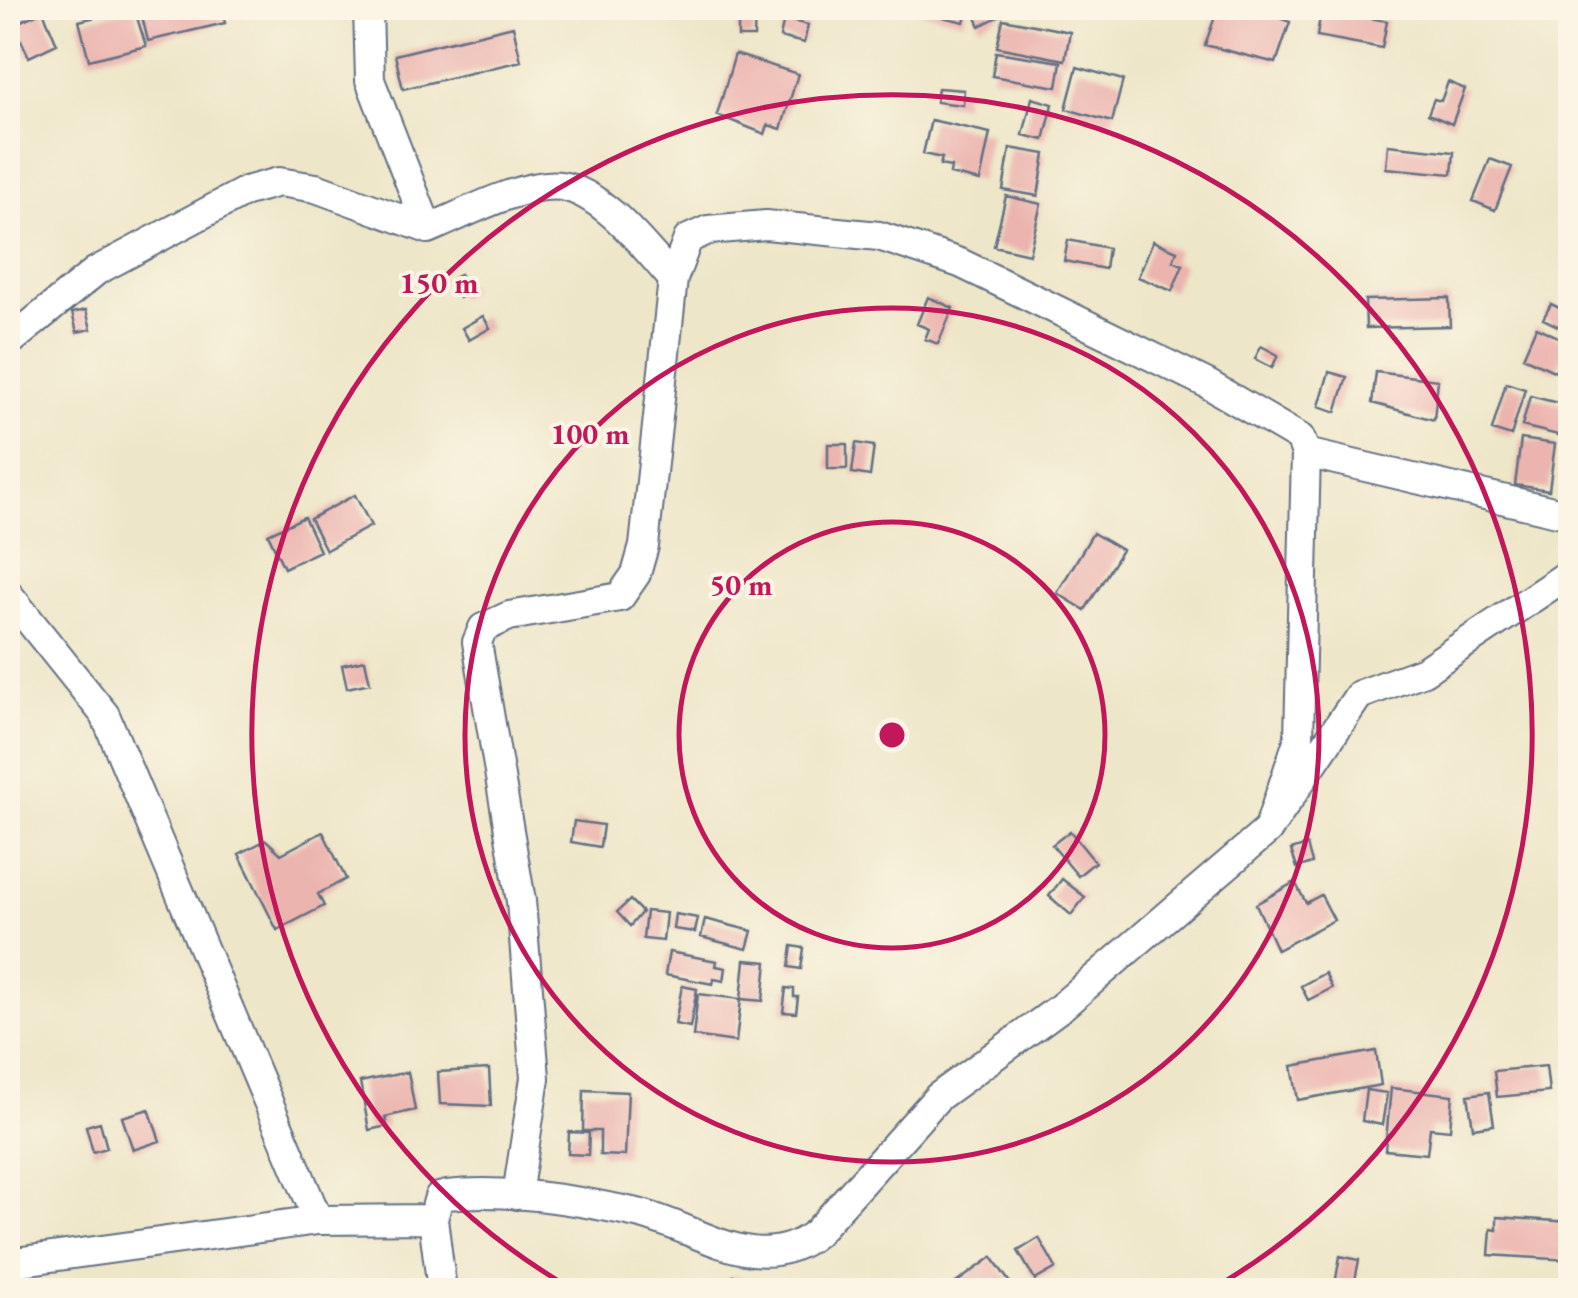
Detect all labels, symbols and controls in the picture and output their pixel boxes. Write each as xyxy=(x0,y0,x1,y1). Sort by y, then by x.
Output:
text: 150 m xyxy=(400,263,478,302)
text: 100 m xyxy=(551,414,629,453)
text: 50 m xyxy=(709,565,773,604)
centre of rings xyxy=(874,717,910,753)

